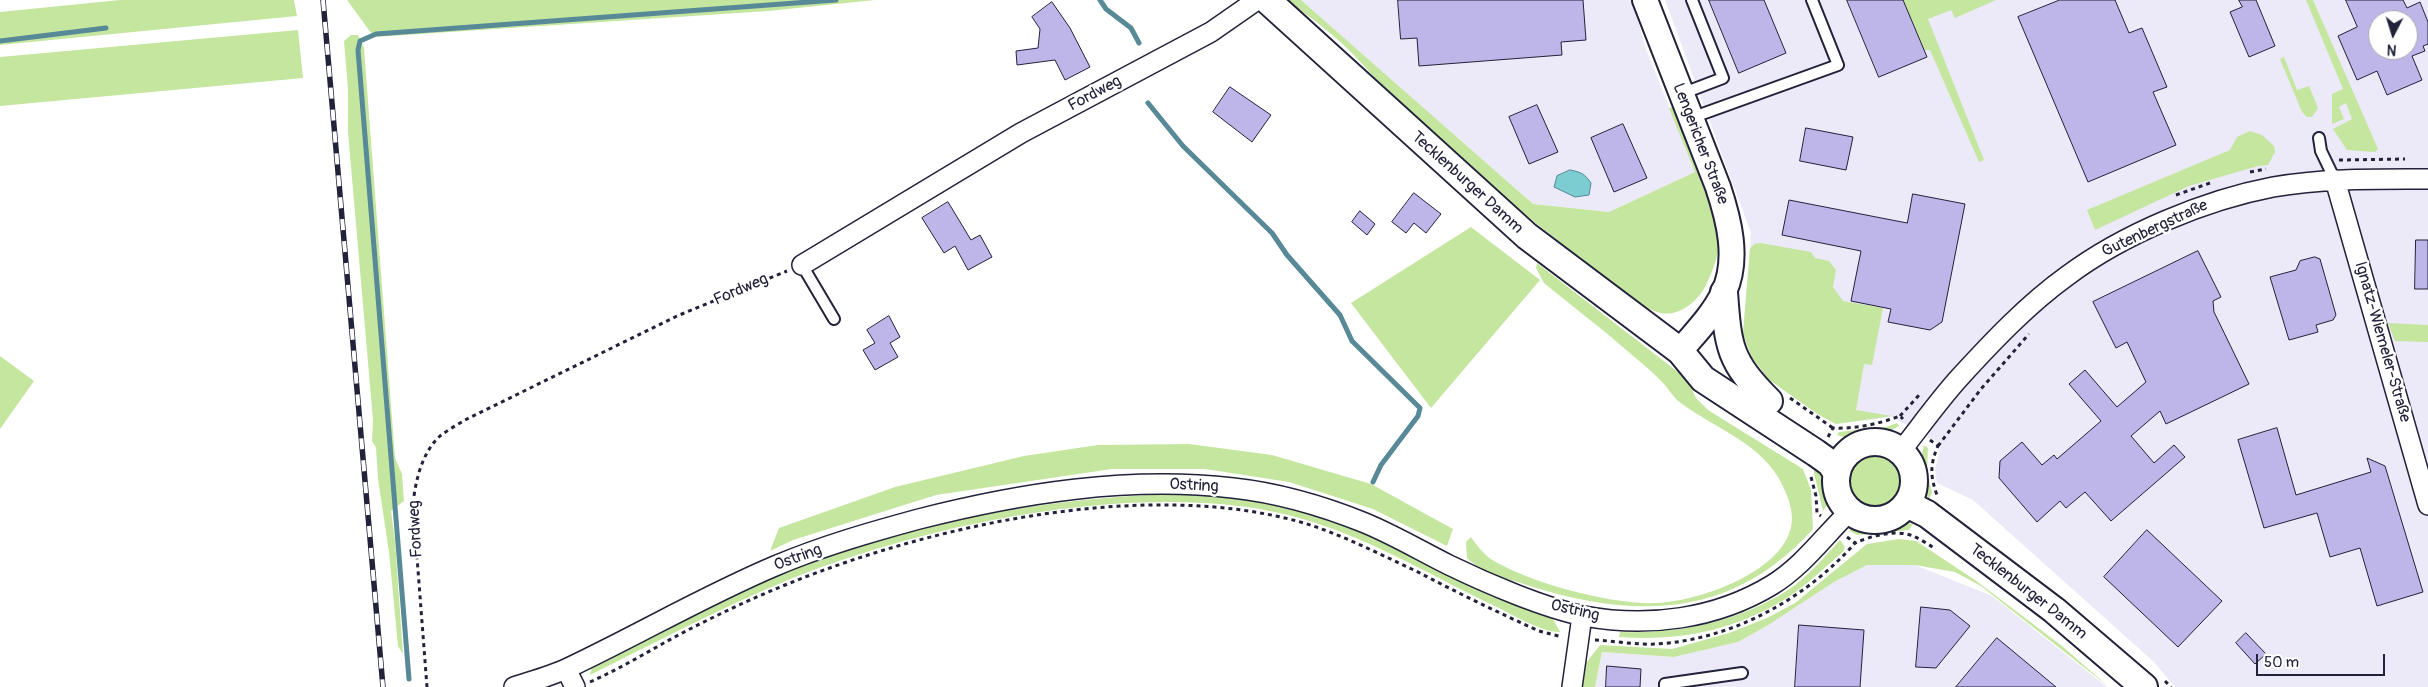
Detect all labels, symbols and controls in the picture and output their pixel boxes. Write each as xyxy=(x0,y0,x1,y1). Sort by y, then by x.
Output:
north arrow xyxy=(2368,10,2418,60)
text: N xyxy=(2386,41,2397,58)
street label: Fordweg xyxy=(1065,72,1125,116)
street label: Lengericher Straße xyxy=(1668,81,1732,207)
street label: Tecklenburger Damm xyxy=(1407,128,1527,238)
street label: Gutenbergstraße xyxy=(2099,196,2211,262)
street label: Ignatz-Wiemeler-Straße xyxy=(2350,259,2414,425)
street label: Fordweg xyxy=(711,270,771,310)
street label: Ostring xyxy=(1169,475,1219,497)
street label: Fordweg xyxy=(405,500,427,558)
street label: Tecklenburger Damm xyxy=(1965,540,2091,644)
street label: Ostring xyxy=(772,541,824,575)
street label: Ostring xyxy=(1549,596,1601,626)
scale bar xyxy=(2258,644,2387,676)
text: 50 m xyxy=(2264,653,2299,672)

